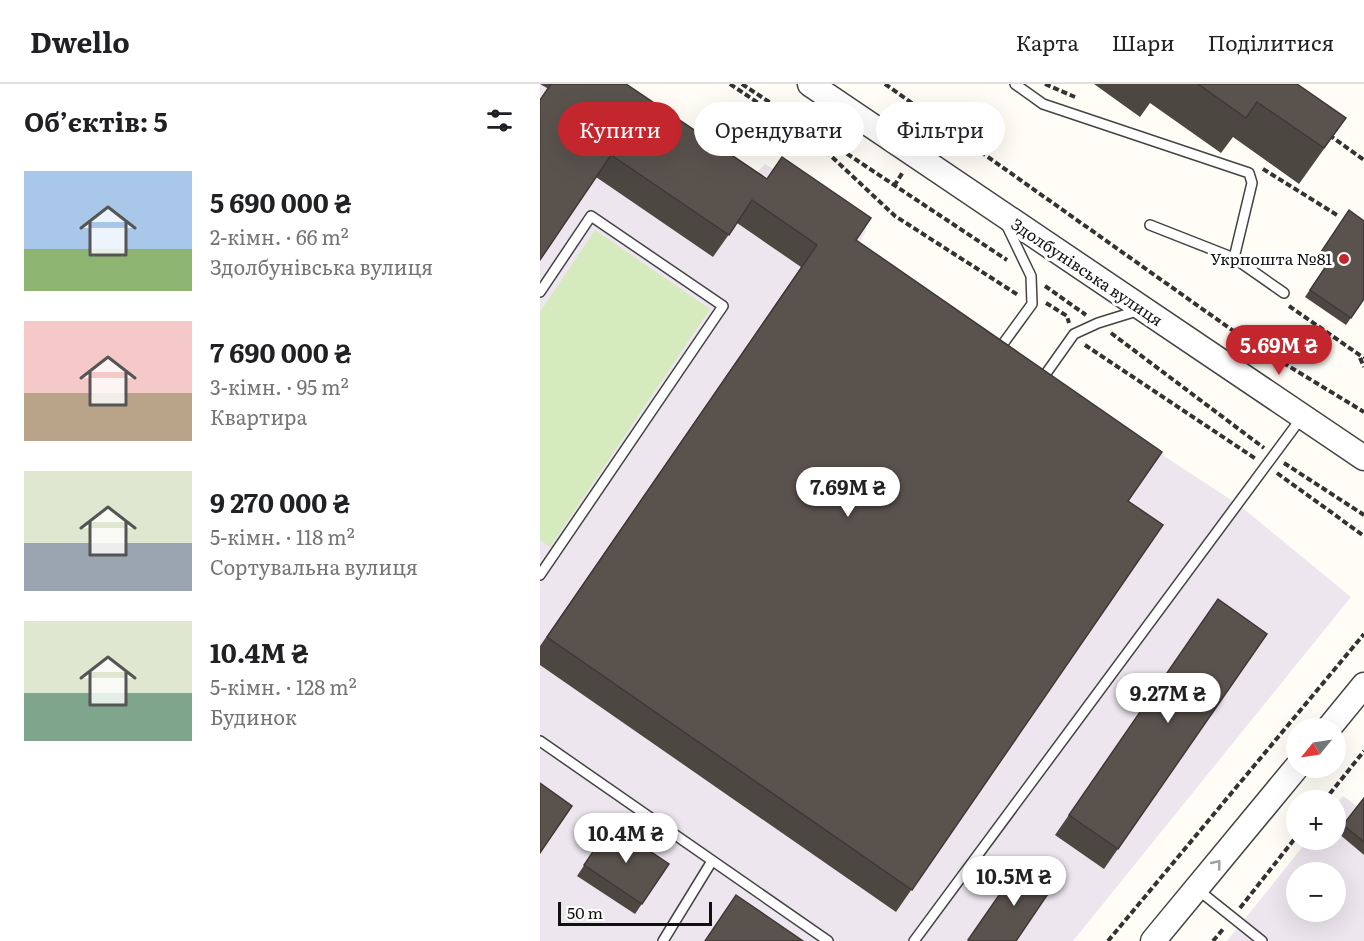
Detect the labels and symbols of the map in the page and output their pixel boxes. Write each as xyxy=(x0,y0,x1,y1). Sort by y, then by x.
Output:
street label: Здолбунівська вулиця xyxy=(1007,211,1168,331)
place label: Укрпошта №81 xyxy=(1211,246,1332,270)
marker: Укрпошта №81 xyxy=(1337,252,1351,266)
pin: 5.69M ₴ xyxy=(1224,325,1334,376)
pin: 7.69M ₴ xyxy=(793,467,903,518)
pin: 9.27M ₴ xyxy=(1113,673,1223,724)
north arrow xyxy=(1286,718,1346,778)
pin: 10.4M ₴ xyxy=(571,813,681,864)
pin: 10.5M ₴ xyxy=(959,856,1069,907)
one-way arrow xyxy=(1210,860,1221,871)
scale bar xyxy=(558,899,712,926)

